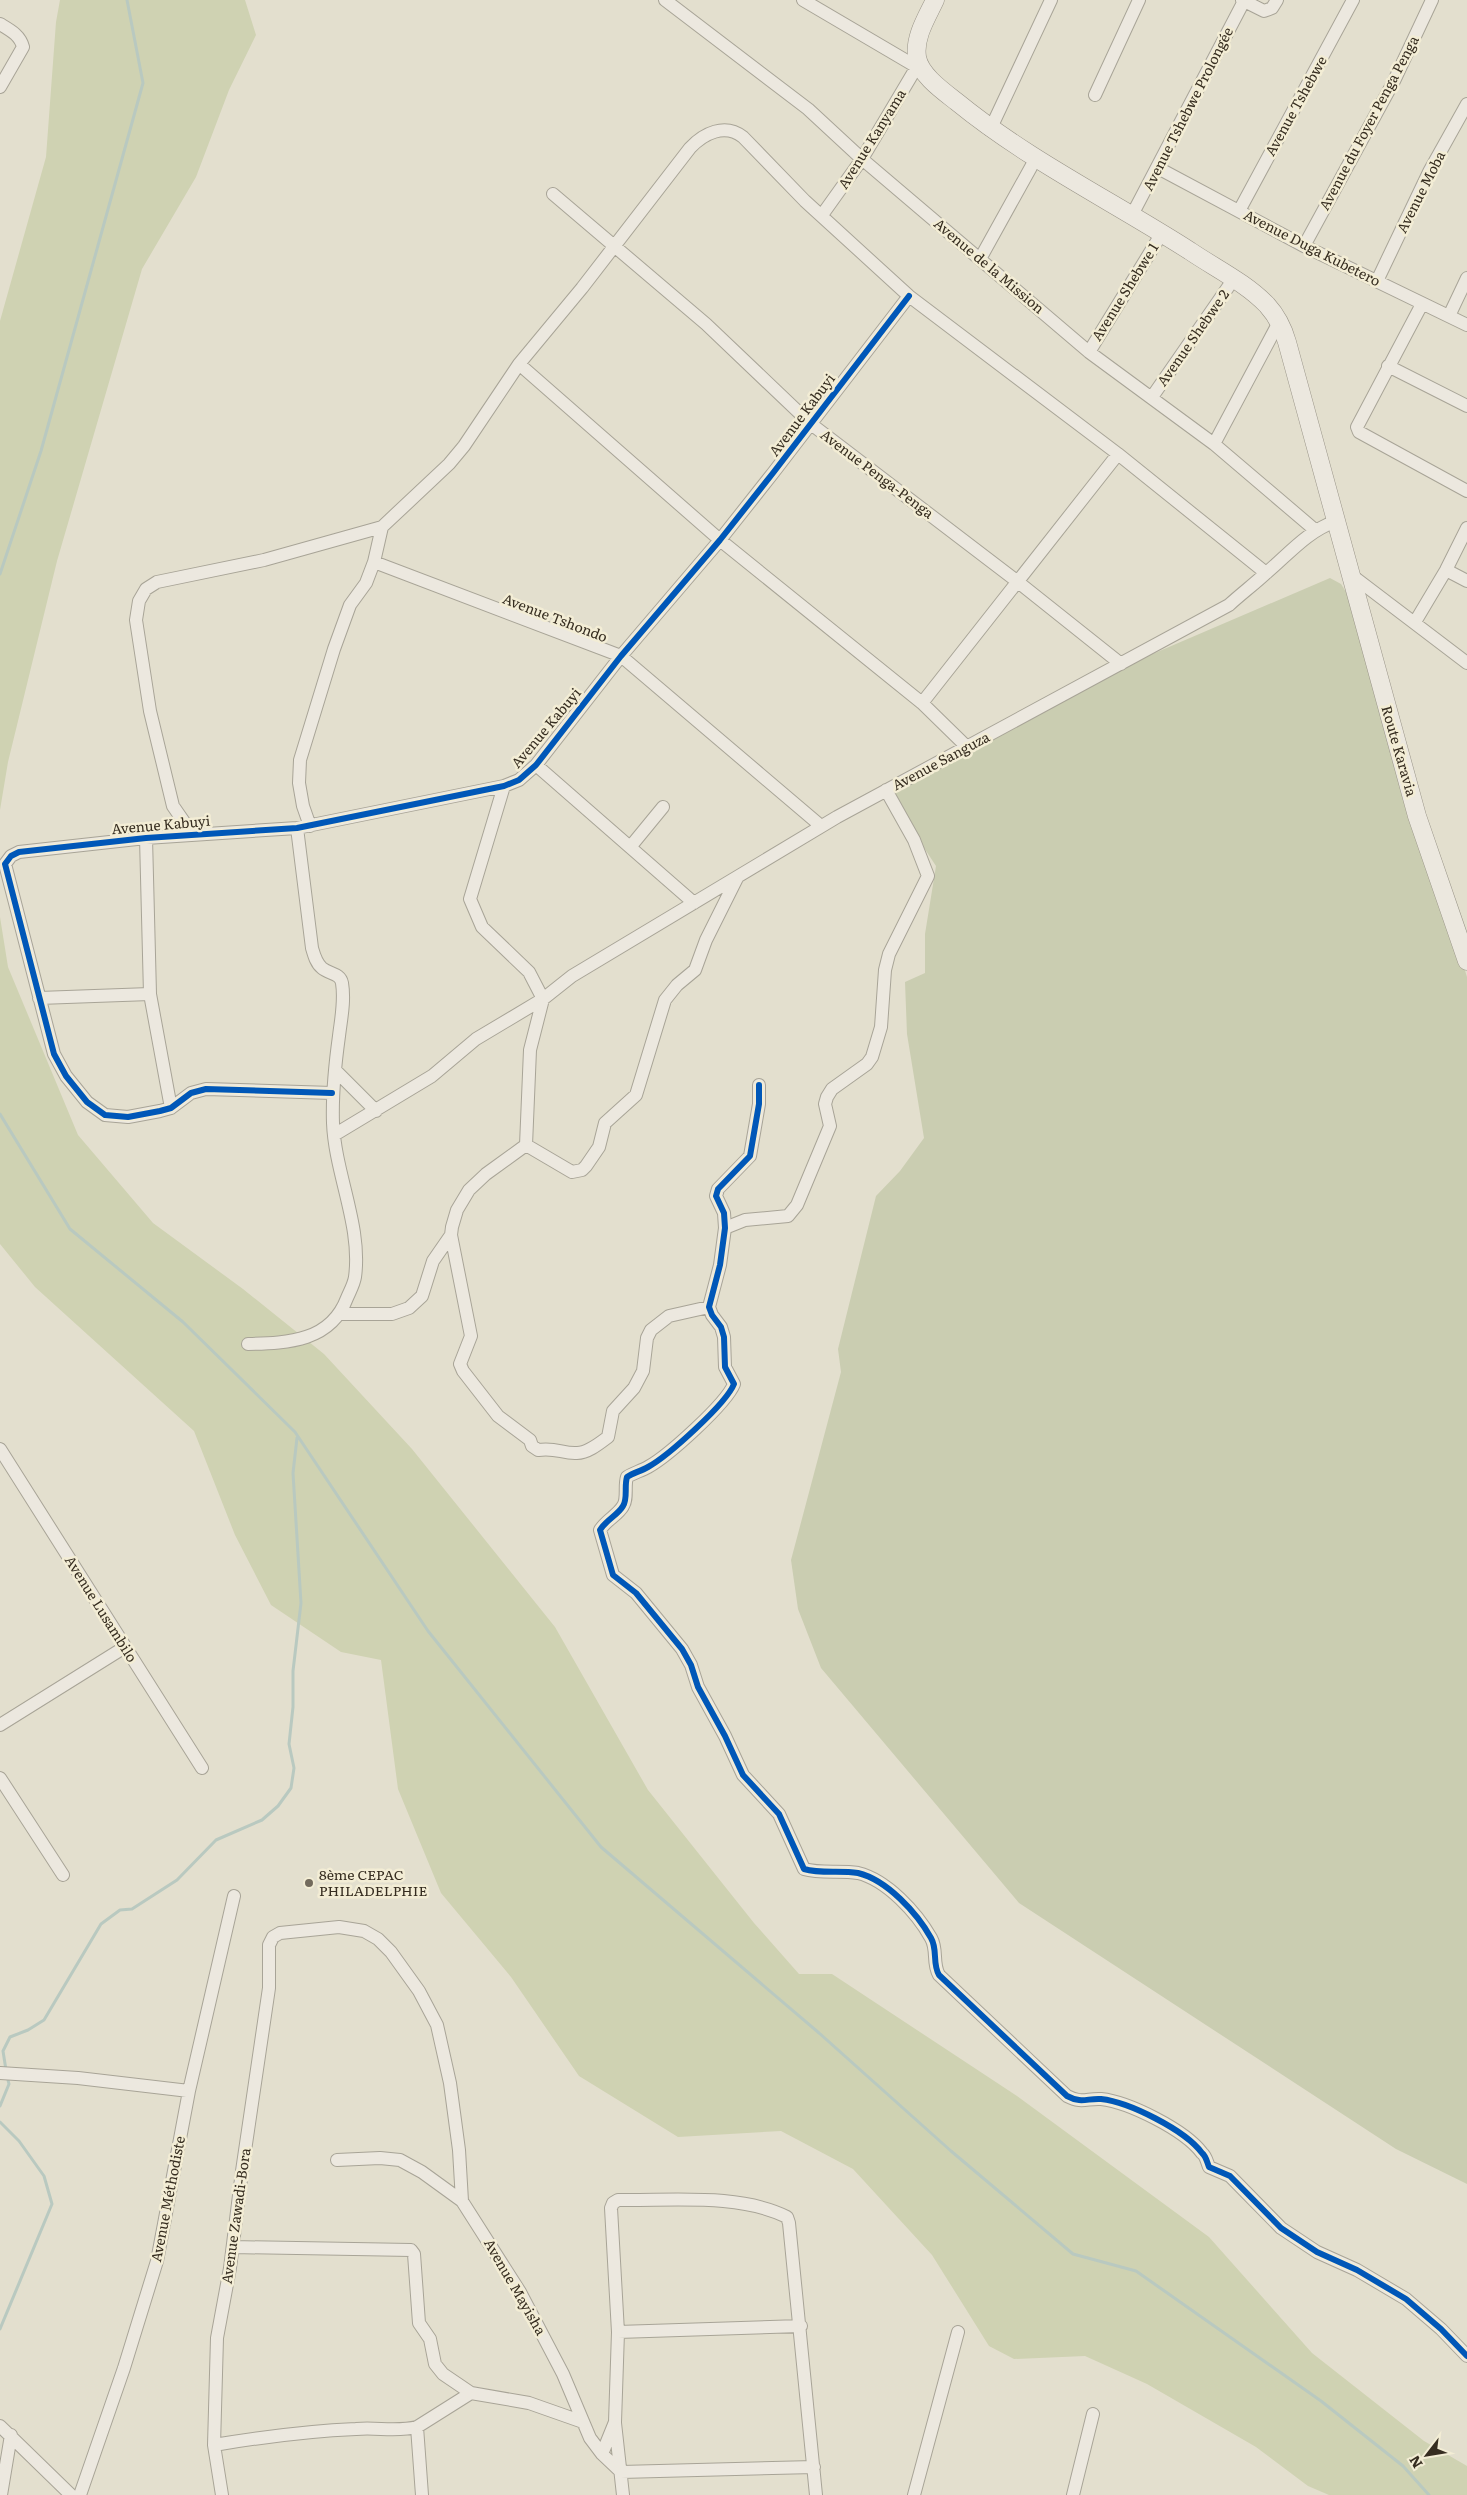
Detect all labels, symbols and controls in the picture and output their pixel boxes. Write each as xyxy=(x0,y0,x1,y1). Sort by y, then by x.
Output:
street label: Avenue Tshebwe Prolongée xyxy=(1137,23,1237,194)
street label: Avenue du Foyer Penga Penga xyxy=(1313,31,1423,213)
street label: Avenue Tshebwe xyxy=(1259,52,1331,159)
street label: Avenue Kanyama xyxy=(832,84,910,192)
street label: Avenue Moba xyxy=(1391,147,1450,236)
street label: Avenue Duga Kubetero xyxy=(1241,204,1384,290)
street label: Avenue de la Mission xyxy=(930,213,1049,317)
street label: Avenue Shebwe 1 xyxy=(1086,238,1163,344)
street label: Avenue Shebwe 2 xyxy=(1151,285,1233,390)
street label: Avenue Kabuyi xyxy=(763,369,839,460)
street label: Avenue Penga-Penga xyxy=(817,424,939,523)
street label: Avenue Tshondo xyxy=(500,588,611,646)
street label: Avenue Kabuyi xyxy=(506,683,585,772)
street label: Route Karavia xyxy=(1377,703,1423,799)
street label: Avenue Sanguza xyxy=(888,726,993,794)
street label: Avenue Kabuyi xyxy=(111,810,211,838)
street label: Avenue Lusambilo xyxy=(61,1551,143,1666)
place label: 8ème CEPAC PHILADELPHIE xyxy=(319,1864,428,1900)
marker: 8ème CEPAC PHILADELPHIE xyxy=(303,1877,315,1889)
street label: Avenue Méthodiste xyxy=(145,2134,189,2264)
street label: Avenue Zawadi-Bora xyxy=(216,2146,255,2285)
street label: Avenue Mayisha xyxy=(480,2235,552,2339)
north arrow xyxy=(1402,2430,1452,2480)
text: N xyxy=(1403,2452,1427,2472)

